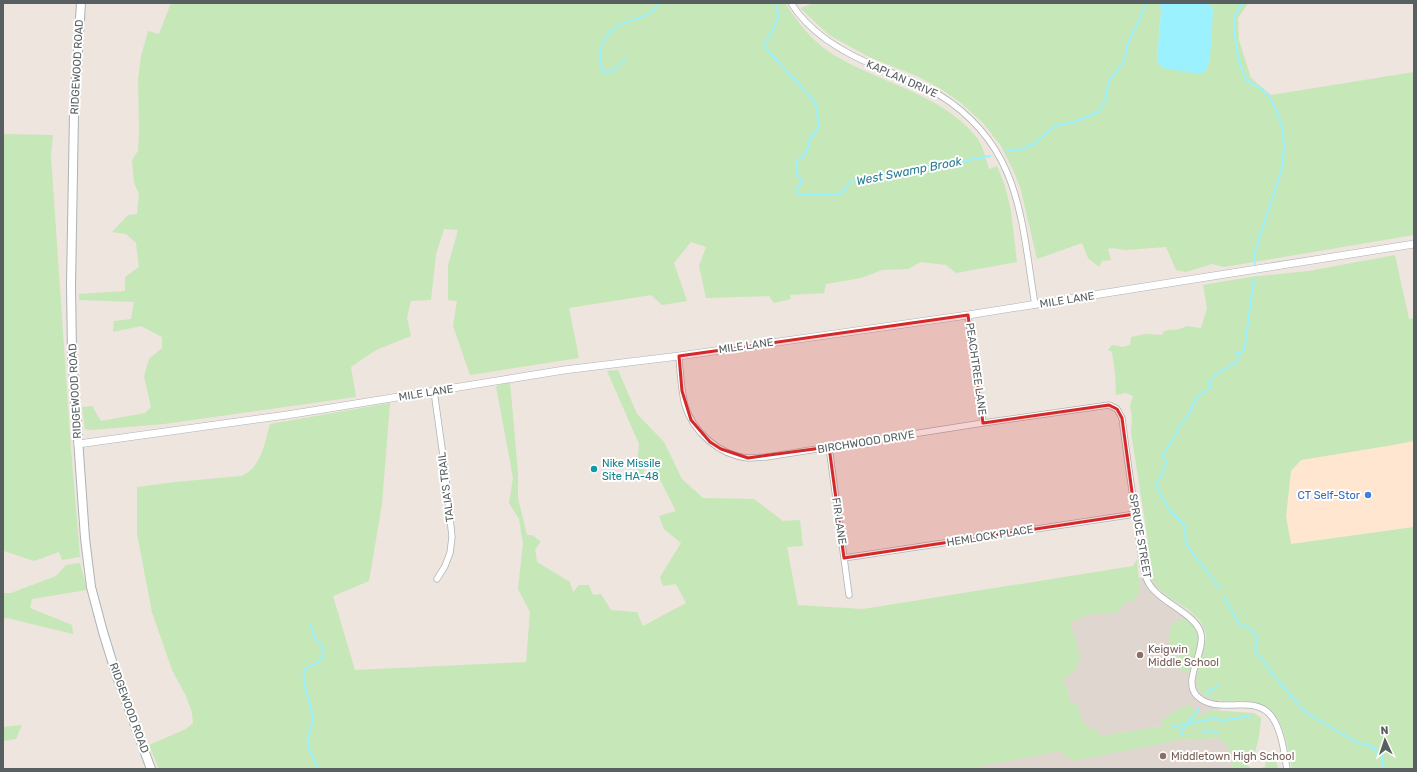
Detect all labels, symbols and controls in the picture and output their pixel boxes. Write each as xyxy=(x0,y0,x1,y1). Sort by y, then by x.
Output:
street label: RIDGEWOOD ROAD xyxy=(68,19,86,115)
street label: KAPLAN DRIVE xyxy=(864,57,940,101)
water label: West Swamp Brook xyxy=(855,154,964,188)
street label: MILE LANE xyxy=(1039,289,1096,311)
street label: PEACHTREE LANE xyxy=(963,322,989,417)
street label: MILE LANE xyxy=(718,336,775,356)
street label: RIDGEWOOD ROAD xyxy=(66,343,84,439)
street label: MILE LANE xyxy=(398,382,455,404)
street label: BIRCHWOOD DRIVE xyxy=(816,428,916,456)
street label: TALIA'S TRAIL xyxy=(435,451,457,523)
place label: Nike Missile Site HA-48 xyxy=(602,457,661,483)
marker: Nike Missile Site HA-48 xyxy=(589,464,599,474)
place label: CT Self-Stor xyxy=(1298,489,1361,502)
marker: CT Self-Stor xyxy=(1363,490,1373,500)
street label: SPRUCE STREET xyxy=(1126,493,1154,580)
street label: FIR LANE xyxy=(829,497,849,546)
street label: HEMLOCK PLACE xyxy=(946,523,1035,549)
place label: Keigwin Middle School xyxy=(1148,643,1219,669)
marker: Keigwin Middle School xyxy=(1135,650,1145,660)
street label: RIDGEWOOD ROAD xyxy=(107,661,151,755)
north arrow xyxy=(1365,720,1405,760)
text: N xyxy=(1380,724,1389,737)
place label: Middletown High School xyxy=(1171,750,1294,763)
marker: Middletown High School xyxy=(1158,751,1168,761)

